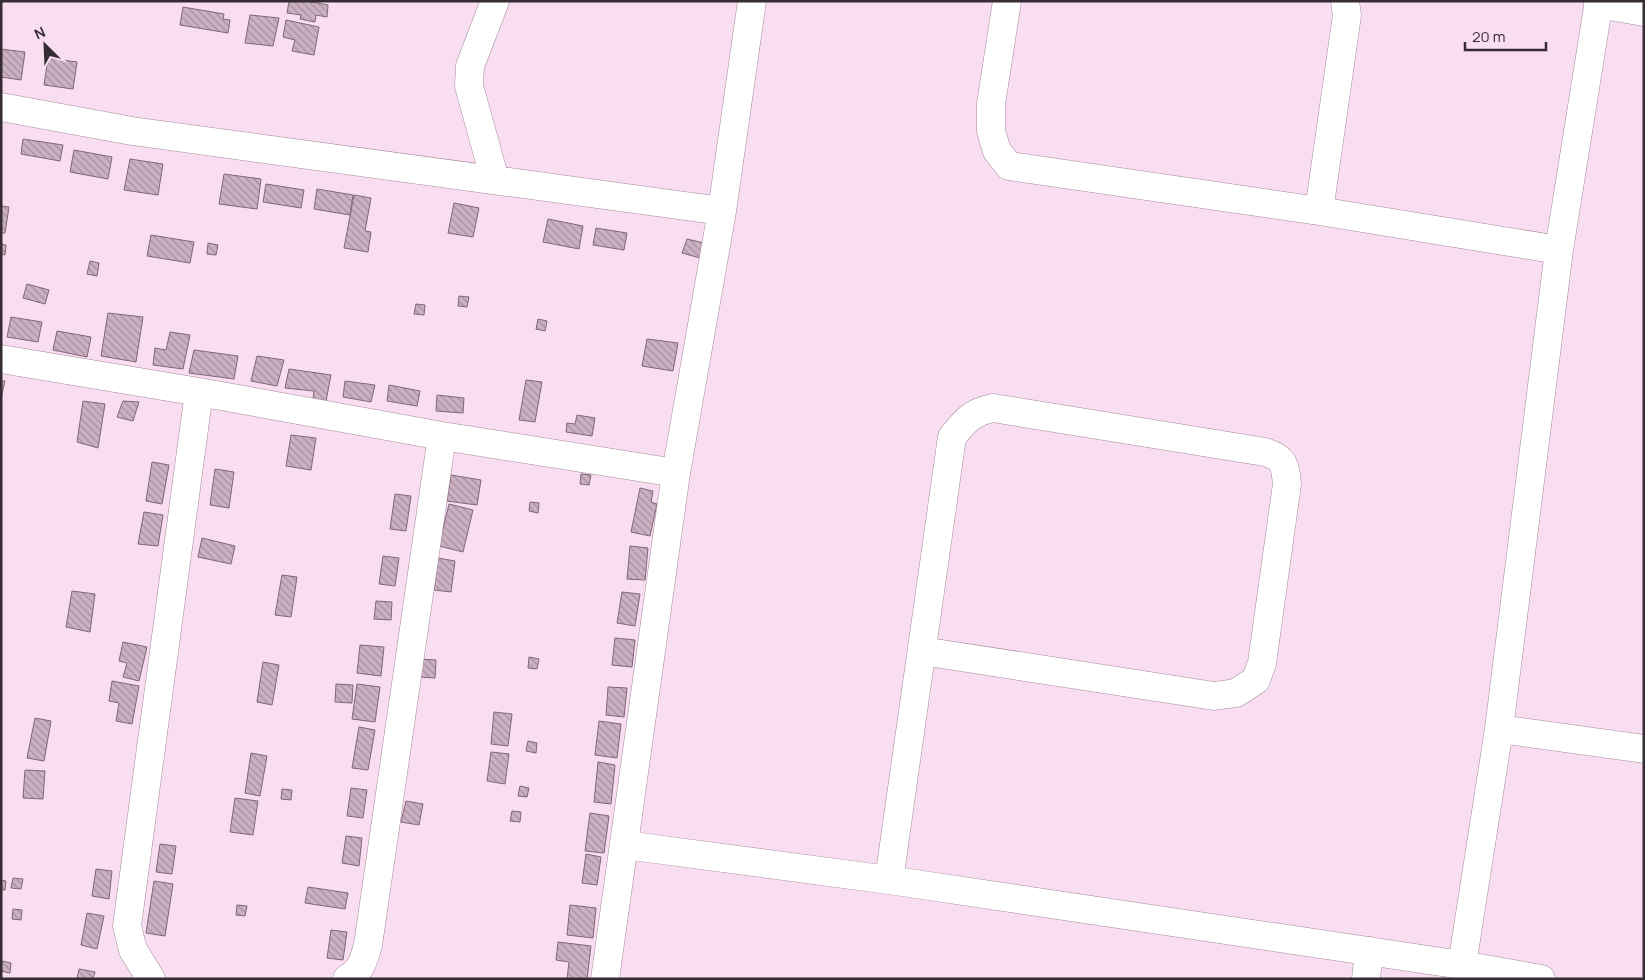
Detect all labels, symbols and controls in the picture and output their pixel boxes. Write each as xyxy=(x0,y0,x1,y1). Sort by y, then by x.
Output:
north arrow xyxy=(20,20,70,70)
scale bar xyxy=(1465,20,1546,52)
text: N xyxy=(31,22,48,43)
text: 20 m xyxy=(1472,26,1505,47)

